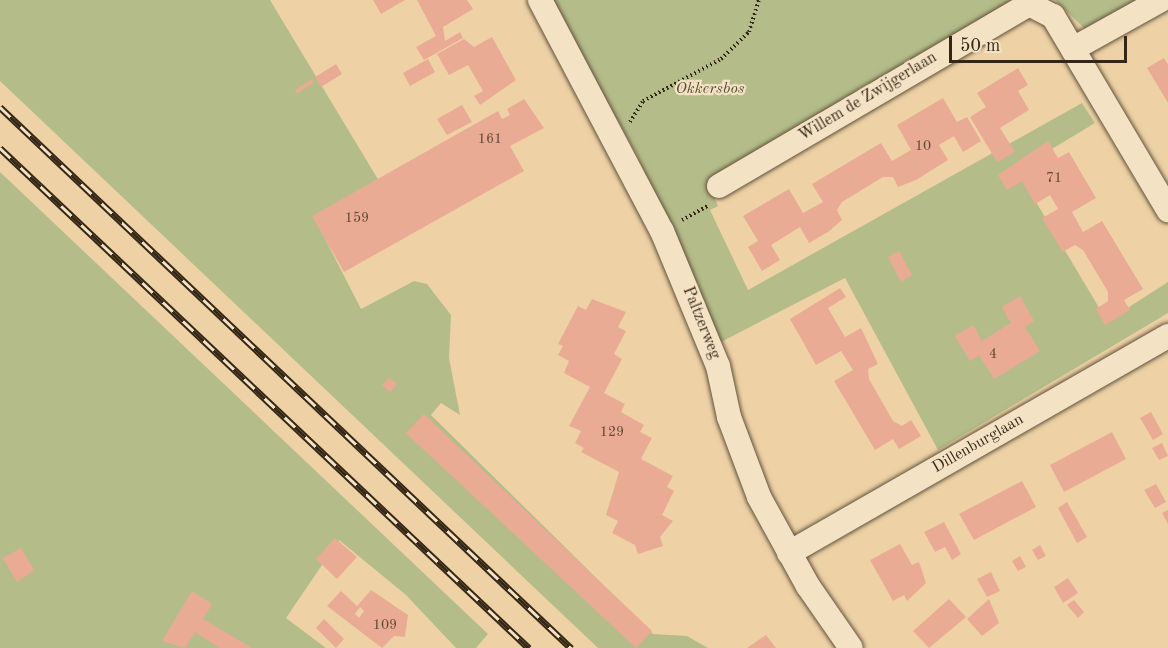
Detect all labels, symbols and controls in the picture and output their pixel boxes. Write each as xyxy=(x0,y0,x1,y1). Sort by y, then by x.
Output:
scale bar xyxy=(952,24,1130,62)
text: 50 m xyxy=(960,37,1000,55)
street label: Willem de Zwijgerlaan xyxy=(795,48,941,146)
park label: Okkersbos xyxy=(676,79,744,99)
house number: 161 xyxy=(478,131,502,147)
house number: 10 xyxy=(915,138,931,154)
house number: 71 xyxy=(1046,170,1062,186)
house number: 159 xyxy=(345,210,369,226)
street label: Paltzerweg xyxy=(678,284,724,362)
house number: 4 xyxy=(989,346,997,362)
street label: Dillenburglaan xyxy=(929,410,1027,478)
house number: 129 xyxy=(600,424,624,440)
house number: 109 xyxy=(373,617,397,633)

